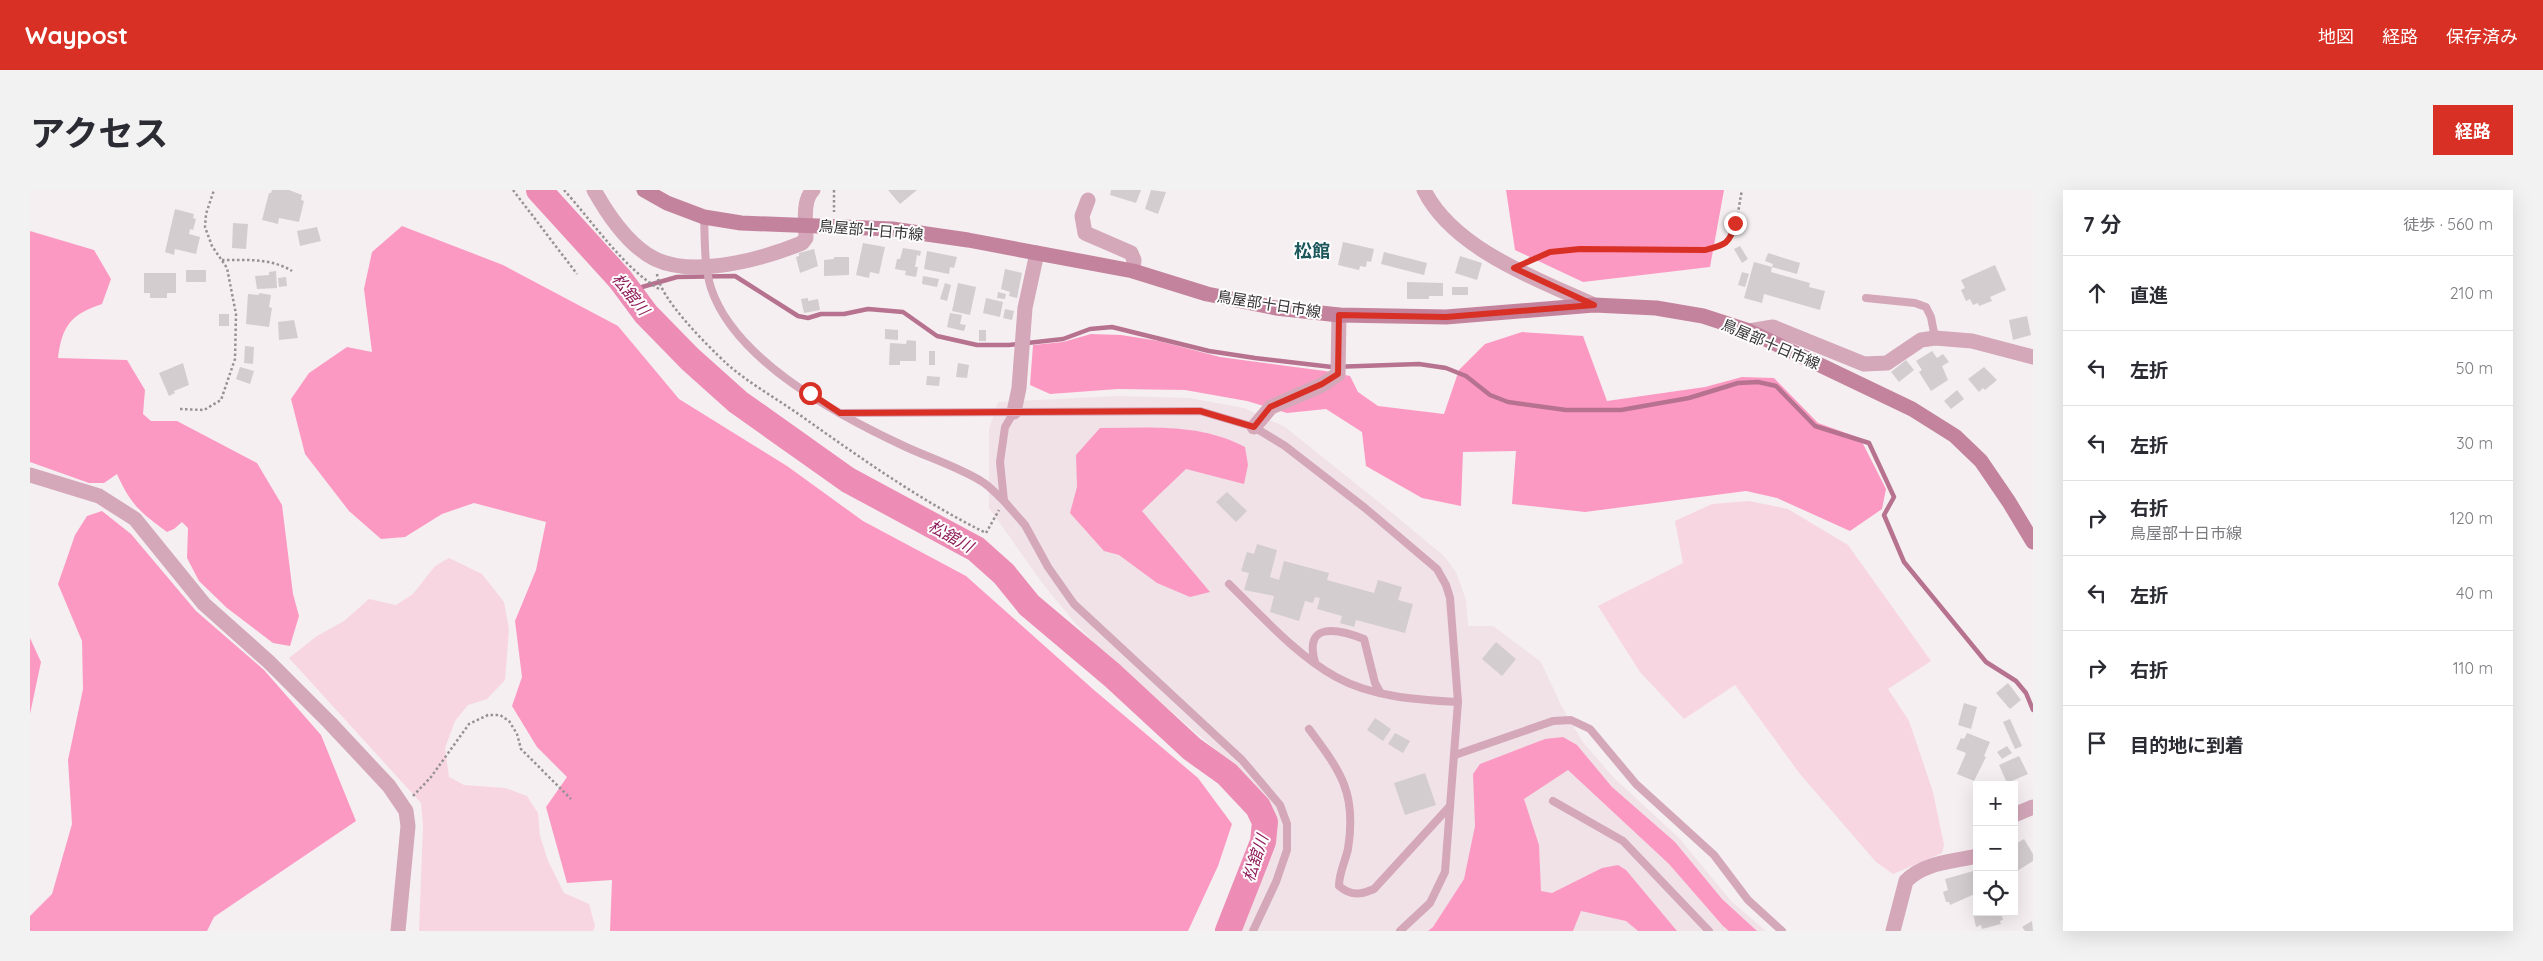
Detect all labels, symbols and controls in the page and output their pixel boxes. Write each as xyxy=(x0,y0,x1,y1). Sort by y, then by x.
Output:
text: Waypost xyxy=(25,20,128,50)
text: 地図 xyxy=(2318,25,2354,48)
text: 経路 xyxy=(2382,25,2418,48)
text: 保存済み xyxy=(2446,25,2518,48)
button: 経路 xyxy=(2433,105,2513,155)
text: アクセス xyxy=(30,111,168,155)
text: 7 分 xyxy=(2083,211,2121,237)
route end xyxy=(1724,212,1747,235)
text: 徒歩 · 560 m xyxy=(2403,214,2493,234)
street label: 鳥屋部十日市線 xyxy=(818,216,924,244)
district label: 松館 xyxy=(1294,239,1330,262)
water label: 松舘川 xyxy=(608,269,655,320)
icon: ahead xyxy=(2083,279,2111,307)
text: 直進 xyxy=(2130,283,2168,307)
text: 210 m xyxy=(2450,283,2493,303)
street label: 鳥屋部十日市線 xyxy=(1216,286,1322,322)
street label: 鳥屋部十日市線 xyxy=(1719,315,1823,373)
icon: left xyxy=(2083,354,2111,382)
text: 左折 xyxy=(2130,358,2168,382)
text: 50 m xyxy=(2456,358,2493,378)
route start xyxy=(799,382,822,405)
icon: left xyxy=(2083,429,2111,457)
text: 左折 xyxy=(2130,433,2168,457)
text: 30 m xyxy=(2456,433,2493,453)
text: 右折 xyxy=(2130,496,2168,520)
icon: right xyxy=(2083,504,2111,532)
text: 120 m xyxy=(2450,508,2493,528)
water label: 松舘川 xyxy=(925,516,979,557)
text: 鳥屋部十日市線 xyxy=(2130,523,2242,543)
icon: left xyxy=(2083,579,2111,607)
text: 左折 xyxy=(2130,583,2168,607)
text: 40 m xyxy=(2456,583,2493,603)
icon: right xyxy=(2083,654,2111,682)
text: 右折 xyxy=(2130,658,2168,682)
text: 110 m xyxy=(2453,658,2493,678)
icon: arrive xyxy=(2083,729,2111,757)
text: 目的地に到着 xyxy=(2130,733,2244,757)
map controls xyxy=(1973,781,2018,916)
button: + xyxy=(1973,781,2018,826)
button: − xyxy=(1973,826,2018,871)
water label: 松舘川 xyxy=(1238,830,1273,884)
button: locate xyxy=(1973,871,2018,916)

